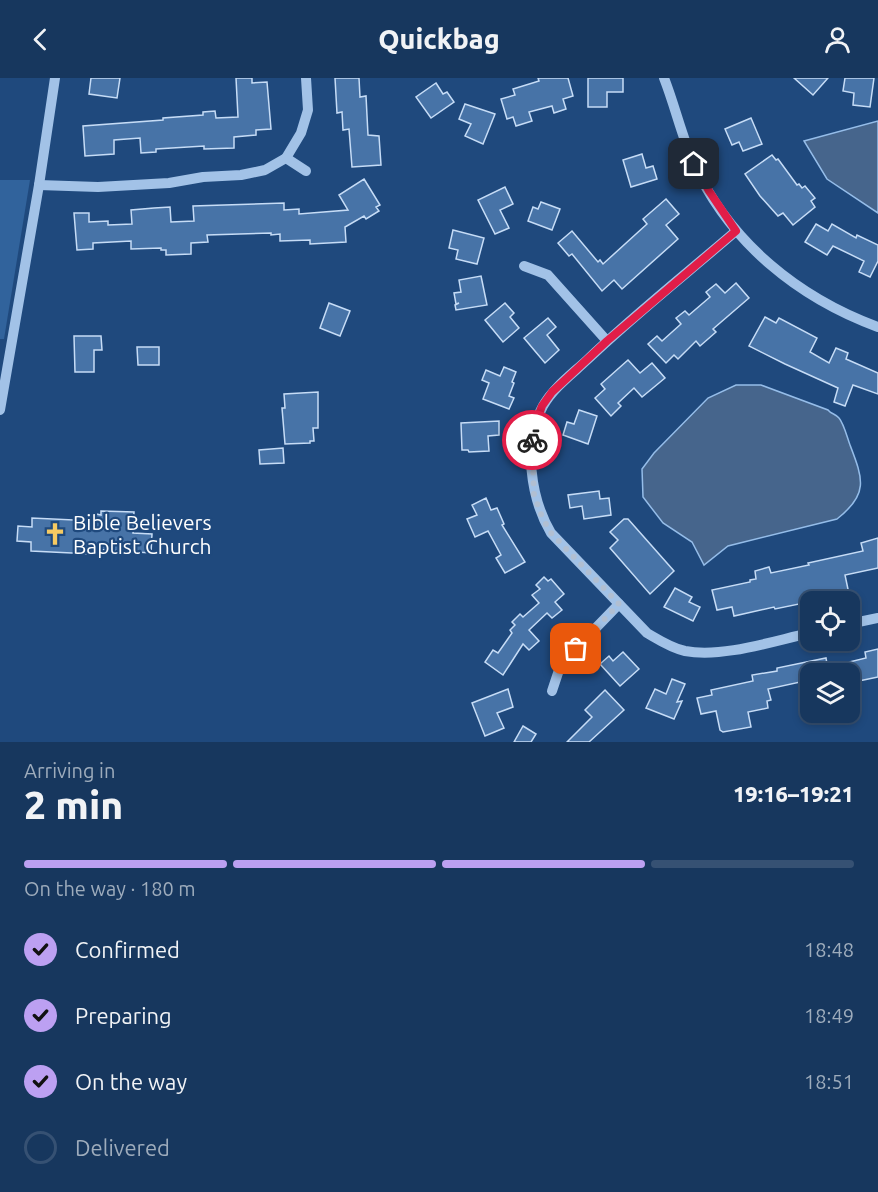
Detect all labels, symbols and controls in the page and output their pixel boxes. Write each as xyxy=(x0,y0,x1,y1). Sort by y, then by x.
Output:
icon: back xyxy=(24,23,57,56)
icon: person xyxy=(821,23,854,56)
text: Quickbag xyxy=(378,24,500,54)
pin xyxy=(668,138,719,189)
icon: home xyxy=(677,147,710,180)
courier xyxy=(502,410,562,470)
icon: bike xyxy=(516,424,549,457)
place label: Bible Believers Baptist Church xyxy=(73,510,212,558)
church icon: Bible Believers Baptist Church xyxy=(42,521,68,547)
map controls xyxy=(800,591,860,723)
button: locate xyxy=(800,591,860,651)
pin xyxy=(550,623,601,674)
icon: bag xyxy=(559,632,592,665)
button: layers xyxy=(800,663,860,723)
text: Arriving in xyxy=(24,759,115,782)
text: 19:16–19:21 xyxy=(733,781,854,806)
text: 2 min xyxy=(24,783,123,826)
text: On the way · 180 m xyxy=(24,877,196,900)
icon: check xyxy=(24,933,57,966)
text: Confirmed xyxy=(75,937,180,962)
text: 18:48 xyxy=(804,938,854,961)
icon: check xyxy=(24,999,57,1032)
text: Preparing xyxy=(75,1003,172,1028)
text: 18:49 xyxy=(804,1004,854,1027)
icon: check xyxy=(24,1065,57,1098)
text: On the way xyxy=(75,1069,187,1094)
text: 18:51 xyxy=(804,1070,854,1093)
text: Delivered xyxy=(75,1135,170,1160)

